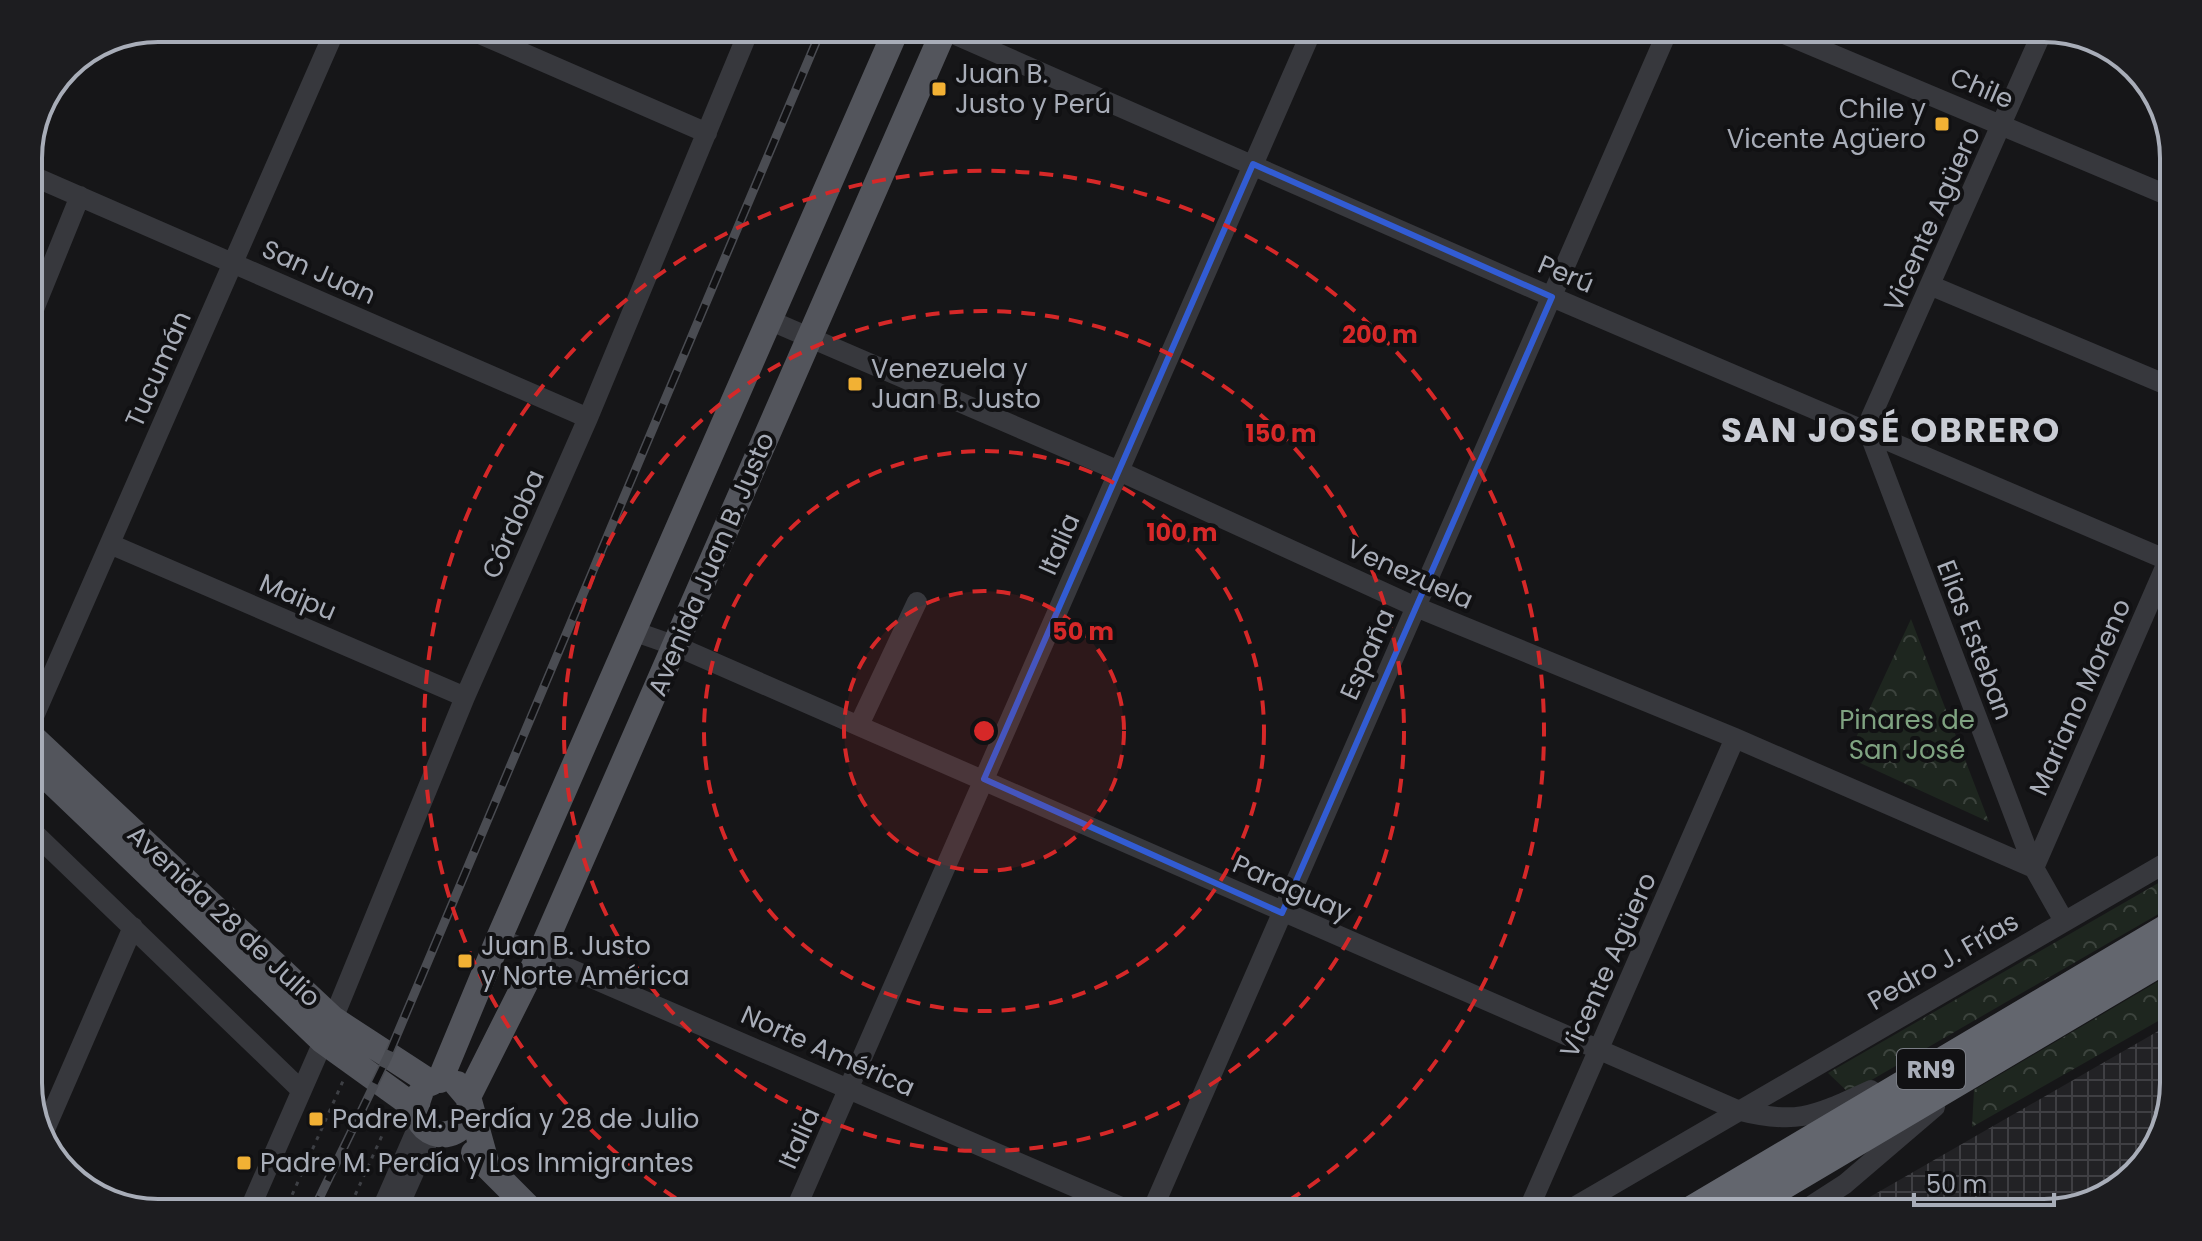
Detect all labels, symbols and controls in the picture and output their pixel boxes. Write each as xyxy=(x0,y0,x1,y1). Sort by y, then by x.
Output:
place label: Juan B. Justo y Perú xyxy=(955,56,1111,122)
street label: Chile xyxy=(1945,59,2019,117)
marker: Juan B. Justo y Perú xyxy=(930,80,948,98)
place label: Chile y Vicente Agüero xyxy=(1727,91,1926,157)
marker: Chile y Vicente Agüero xyxy=(1933,115,1951,133)
street label: Vicente Agüero xyxy=(1875,121,1989,317)
street label: San Juan xyxy=(256,231,382,313)
street label: Perú xyxy=(1532,246,1600,302)
street label: Tucumán xyxy=(116,305,200,433)
text: 200 m xyxy=(1342,318,1418,351)
place label: Venezuela y Juan B. Justo xyxy=(871,351,1041,417)
marker: Venezuela y Juan B. Justo xyxy=(846,375,864,393)
district label: SAN JOSÉ OBRERO xyxy=(1721,406,2061,454)
text: 150 m xyxy=(1246,417,1316,450)
street label: Avenida Juan B. Justo xyxy=(639,427,783,701)
street label: Córdoba xyxy=(473,464,553,584)
street label: Italia xyxy=(1030,508,1088,580)
text: 100 m xyxy=(1147,516,1217,549)
street label: Venezuela xyxy=(1341,530,1479,618)
street label: Elias Esteban xyxy=(1928,555,2022,725)
street label: Maipu xyxy=(254,565,342,629)
street label: Mariano Moreno xyxy=(2020,593,2140,801)
street label: España xyxy=(1331,603,1403,705)
text: 50 m xyxy=(1052,615,1114,648)
park label: Pinares de San José xyxy=(1839,702,1975,768)
centre of rings xyxy=(970,717,998,745)
street label: Avenida 28 de Julio xyxy=(120,817,328,1015)
street label: Paraguay xyxy=(1227,846,1357,930)
street label: Vicente Agüero xyxy=(1551,867,1665,1063)
street label: Pedro J. Frías xyxy=(1861,903,2025,1019)
place label: Juan B. Justo y Norte América xyxy=(481,928,690,994)
marker: Juan B. Justo y Norte América xyxy=(456,952,474,970)
street label: Norte América xyxy=(735,997,921,1105)
road number: RN9 xyxy=(1897,1049,1965,1089)
place label: Padre M. Perdía y 28 de Julio xyxy=(332,1101,699,1137)
street label: Italia xyxy=(770,1102,828,1174)
marker: Padre M. Perdía y 28 de Julio xyxy=(307,1110,325,1128)
place label: Padre M. Perdía y Los Inmigrantes xyxy=(260,1145,694,1181)
marker: Padre M. Perdía y Los Inmigrantes xyxy=(235,1154,253,1172)
scale bar xyxy=(1914,1157,2054,1207)
text: 50 m xyxy=(1926,1168,1987,1201)

